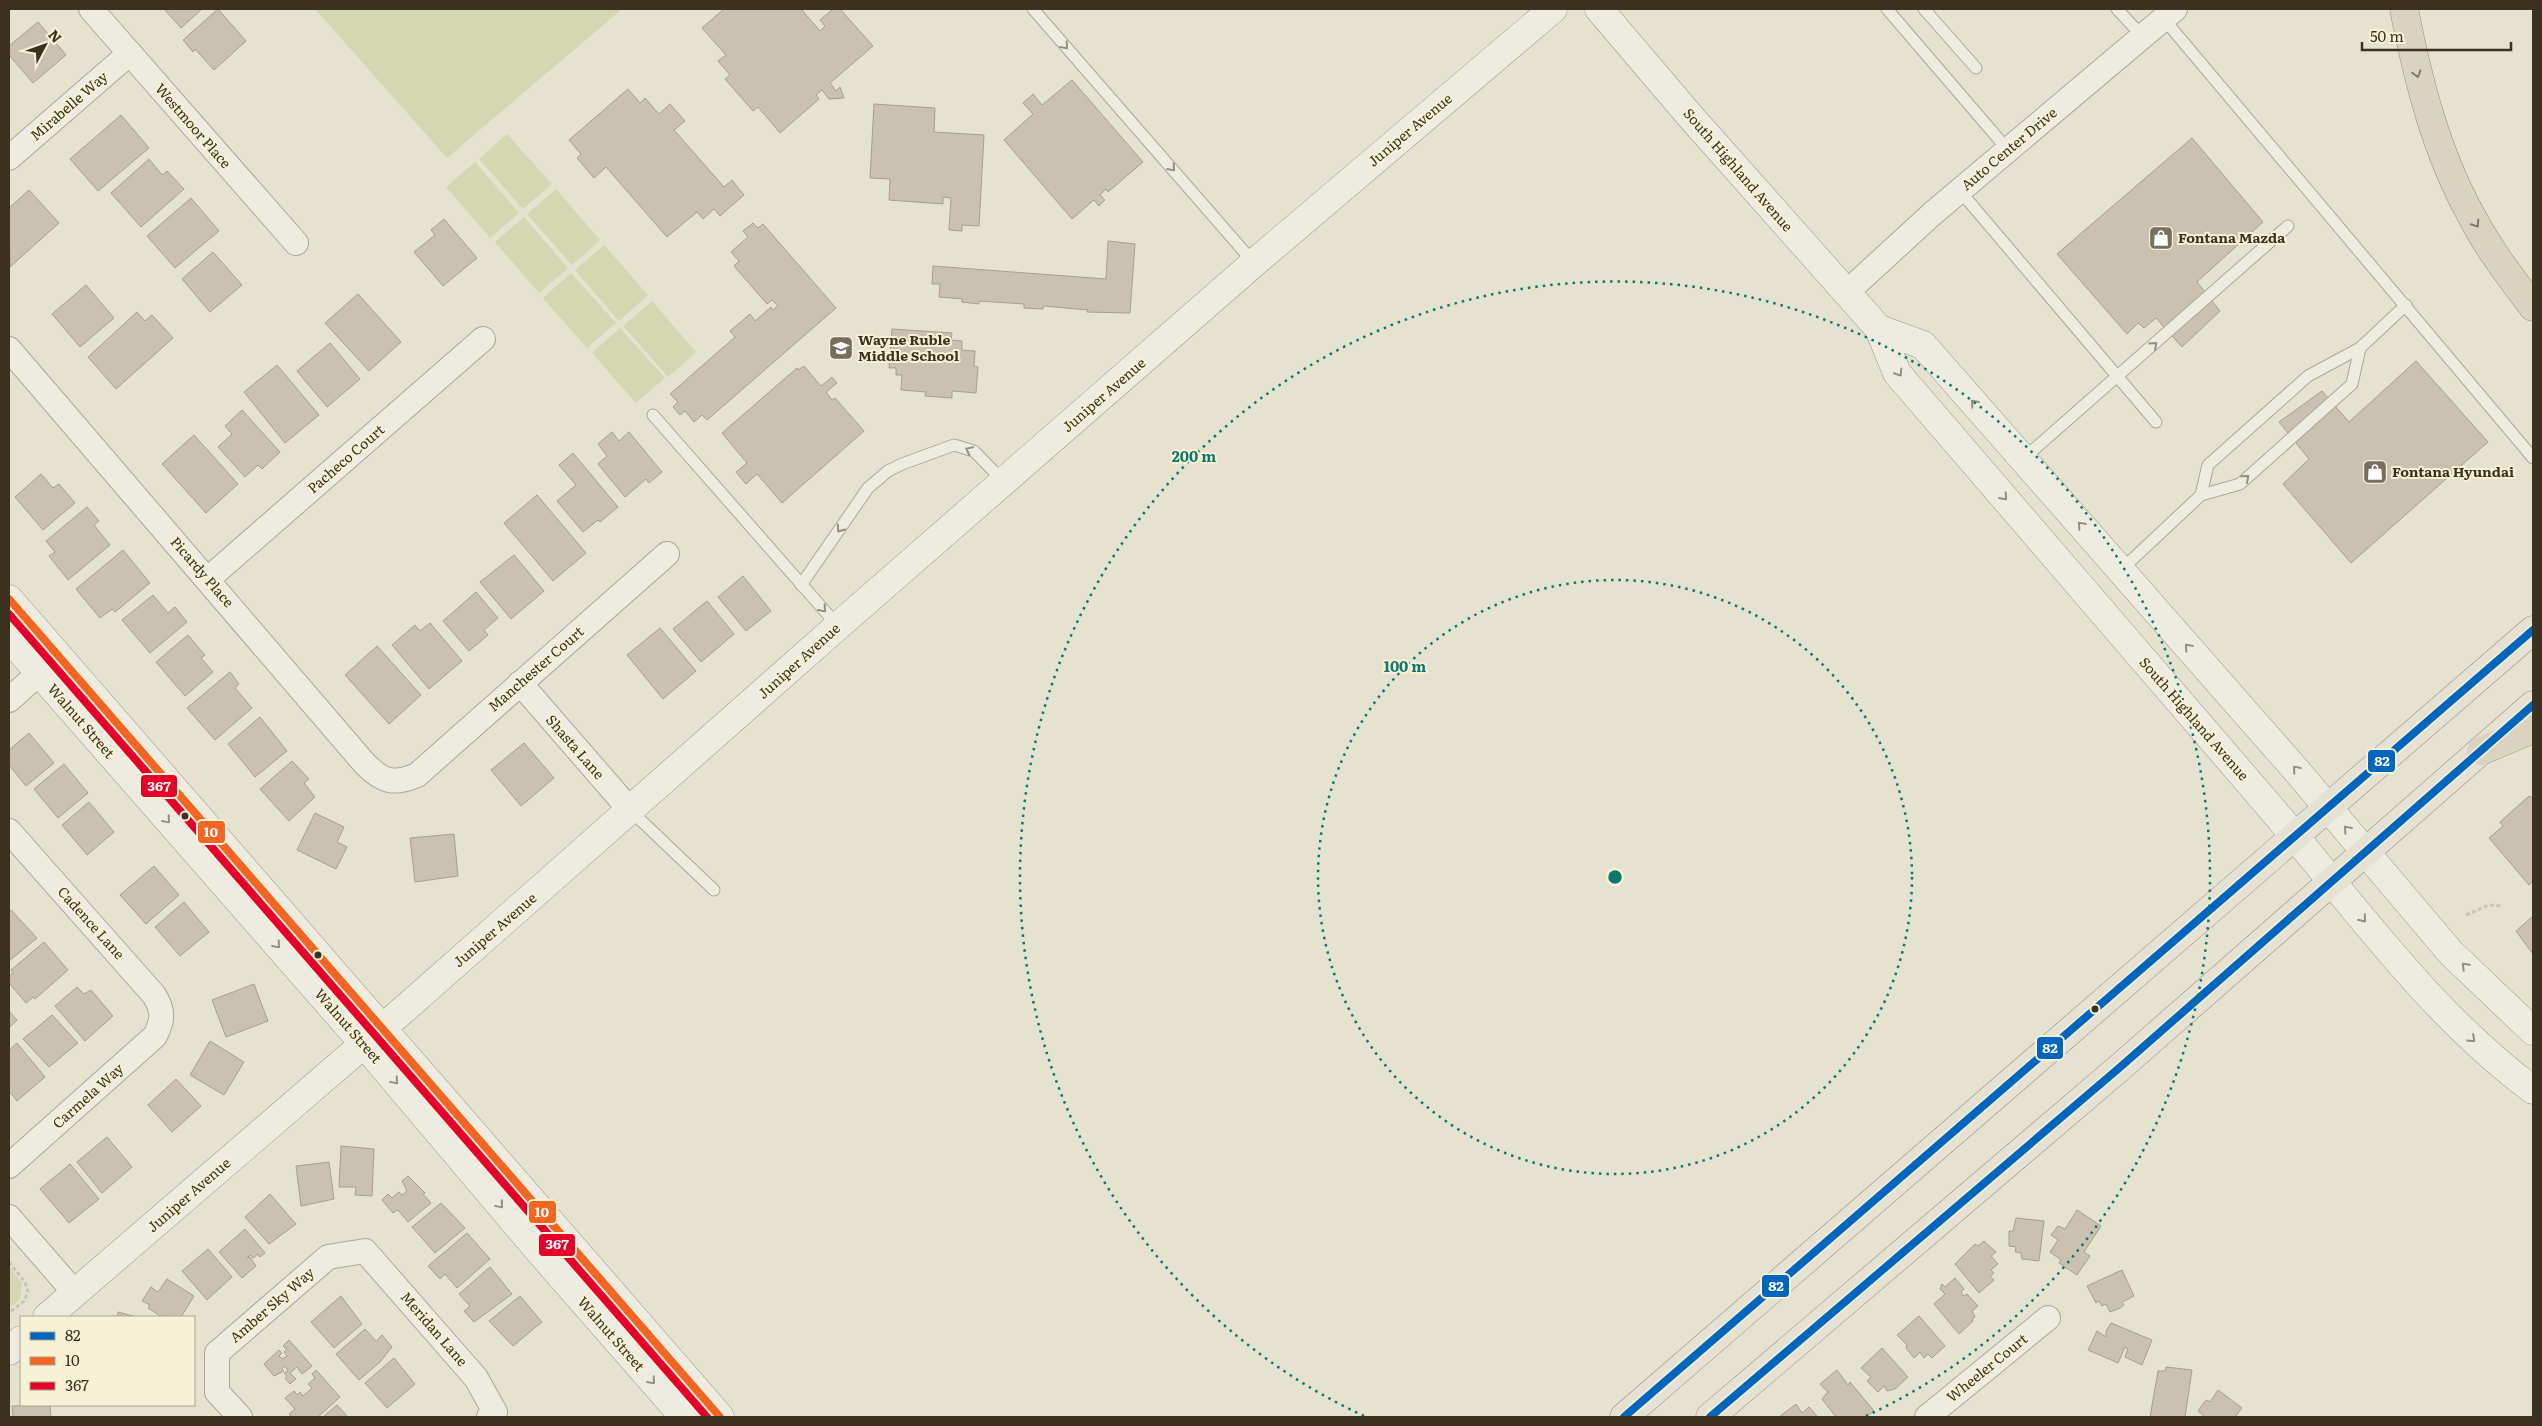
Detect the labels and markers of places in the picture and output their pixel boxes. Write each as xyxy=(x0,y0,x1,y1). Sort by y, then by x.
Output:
shop icon: Fontana Mazda xyxy=(2148,225,2174,251)
place label: Fontana Mazda xyxy=(2178,227,2286,247)
place label: Wayne Ruble Middle School xyxy=(858,329,959,365)
school or university icon: Wayne Ruble Middle School xyxy=(828,335,854,361)
shop icon: Fontana Hyundai xyxy=(2362,459,2388,485)
place label: Fontana Hyundai xyxy=(2392,461,2514,481)
unlabelled marker xyxy=(180,811,190,821)
centre of rings xyxy=(1606,868,1624,886)
unlabelled marker xyxy=(313,950,323,960)
unlabelled marker xyxy=(2090,1004,2100,1014)

